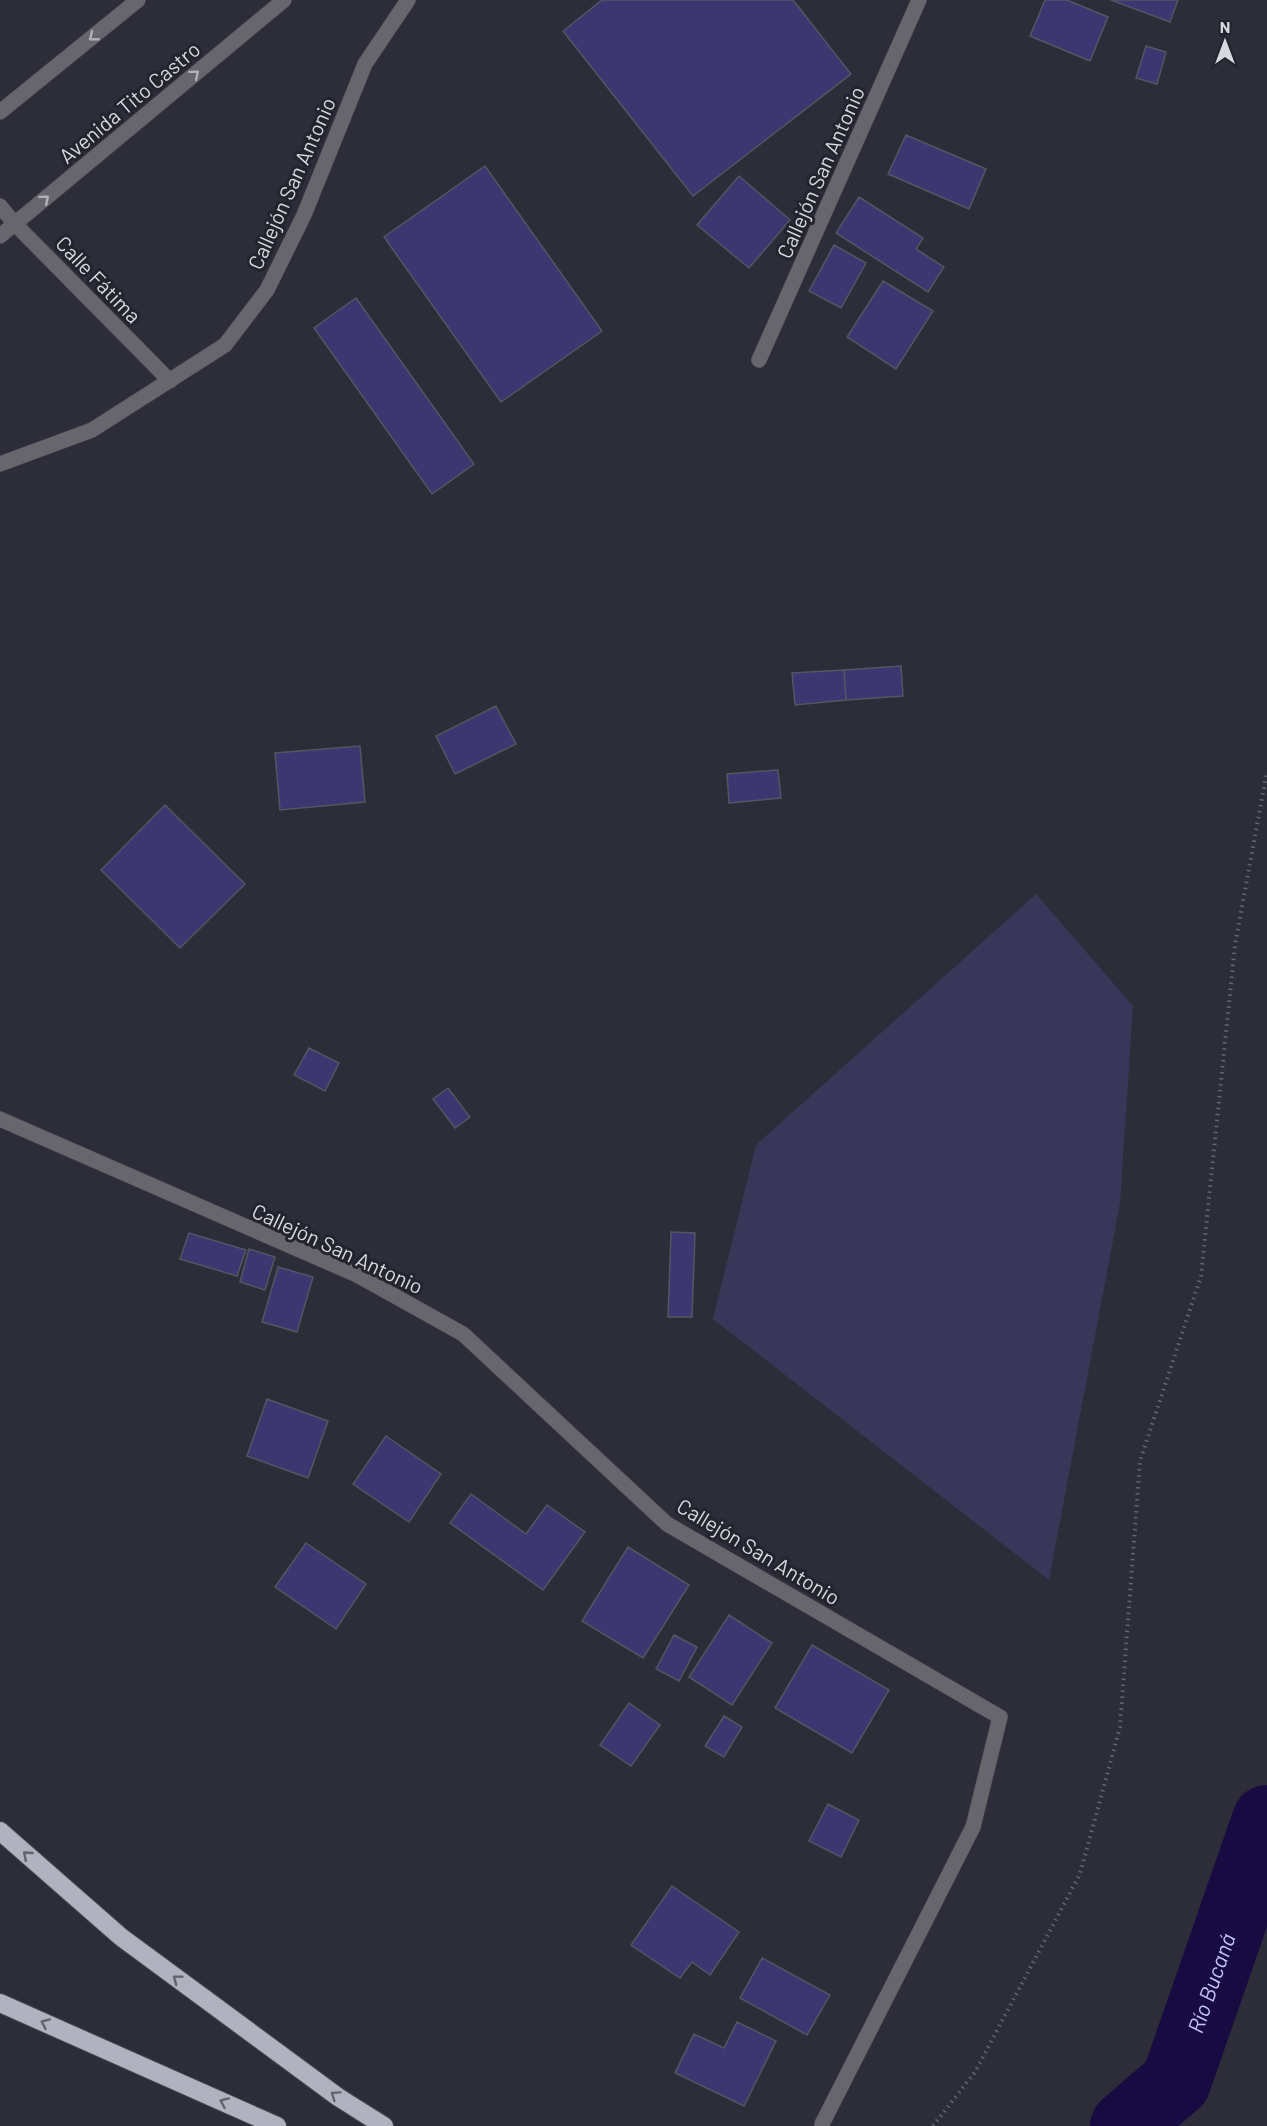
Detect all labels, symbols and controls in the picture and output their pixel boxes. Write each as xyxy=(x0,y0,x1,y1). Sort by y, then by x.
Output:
north arrow xyxy=(1195,12,1255,72)
text: N xyxy=(1220,17,1230,36)
one-way arrow xyxy=(88,30,99,41)
street label: Avenida Tito Castro xyxy=(54,36,204,168)
one-way arrow xyxy=(188,70,199,81)
street label: Callejón San Antonio xyxy=(771,82,869,262)
street label: Callejón San Antonio xyxy=(242,93,340,273)
one-way arrow xyxy=(38,195,49,206)
street label: Calle Fátima xyxy=(51,230,147,328)
street label: Callejón San Antonio xyxy=(249,1197,427,1299)
street label: Callejón San Antonio xyxy=(673,1493,845,1609)
one-way arrow xyxy=(24,1851,34,1862)
water label: Río Bucaná xyxy=(1181,1930,1240,2036)
one-way arrow xyxy=(173,1976,184,1987)
one-way arrow xyxy=(41,2018,52,2030)
one-way arrow xyxy=(330,2091,341,2102)
one-way arrow xyxy=(219,2098,230,2110)

